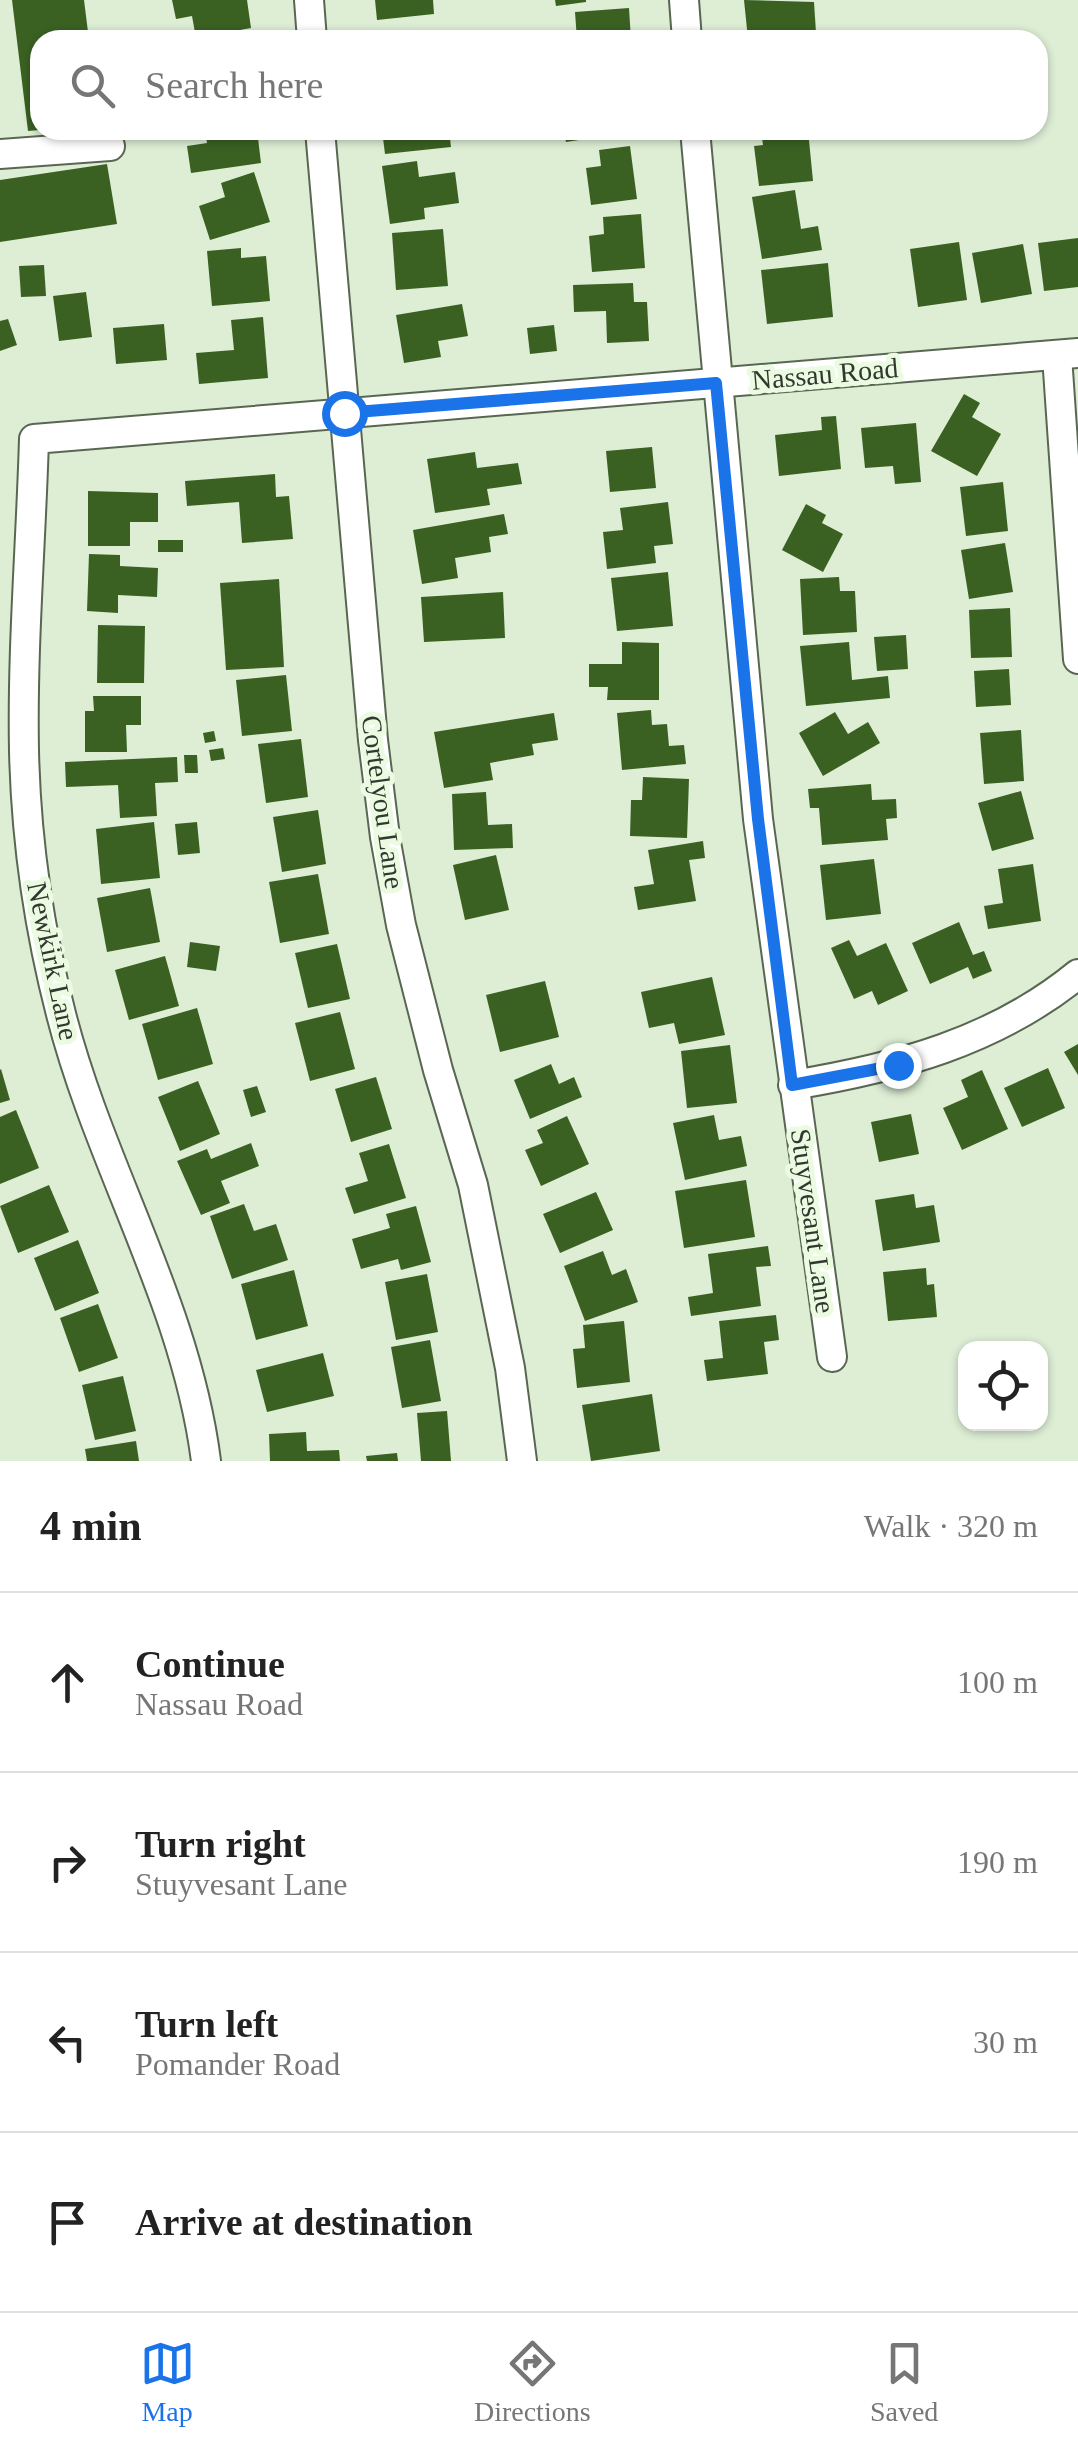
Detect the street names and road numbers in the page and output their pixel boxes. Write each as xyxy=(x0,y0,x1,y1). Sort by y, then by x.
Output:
street label: Nassau Road xyxy=(750,352,900,396)
street label: Cortelyou Lane xyxy=(355,713,411,891)
street label: Newkirk Lane xyxy=(21,879,85,1043)
street label: Stuyvesant Lane xyxy=(785,1127,841,1315)

